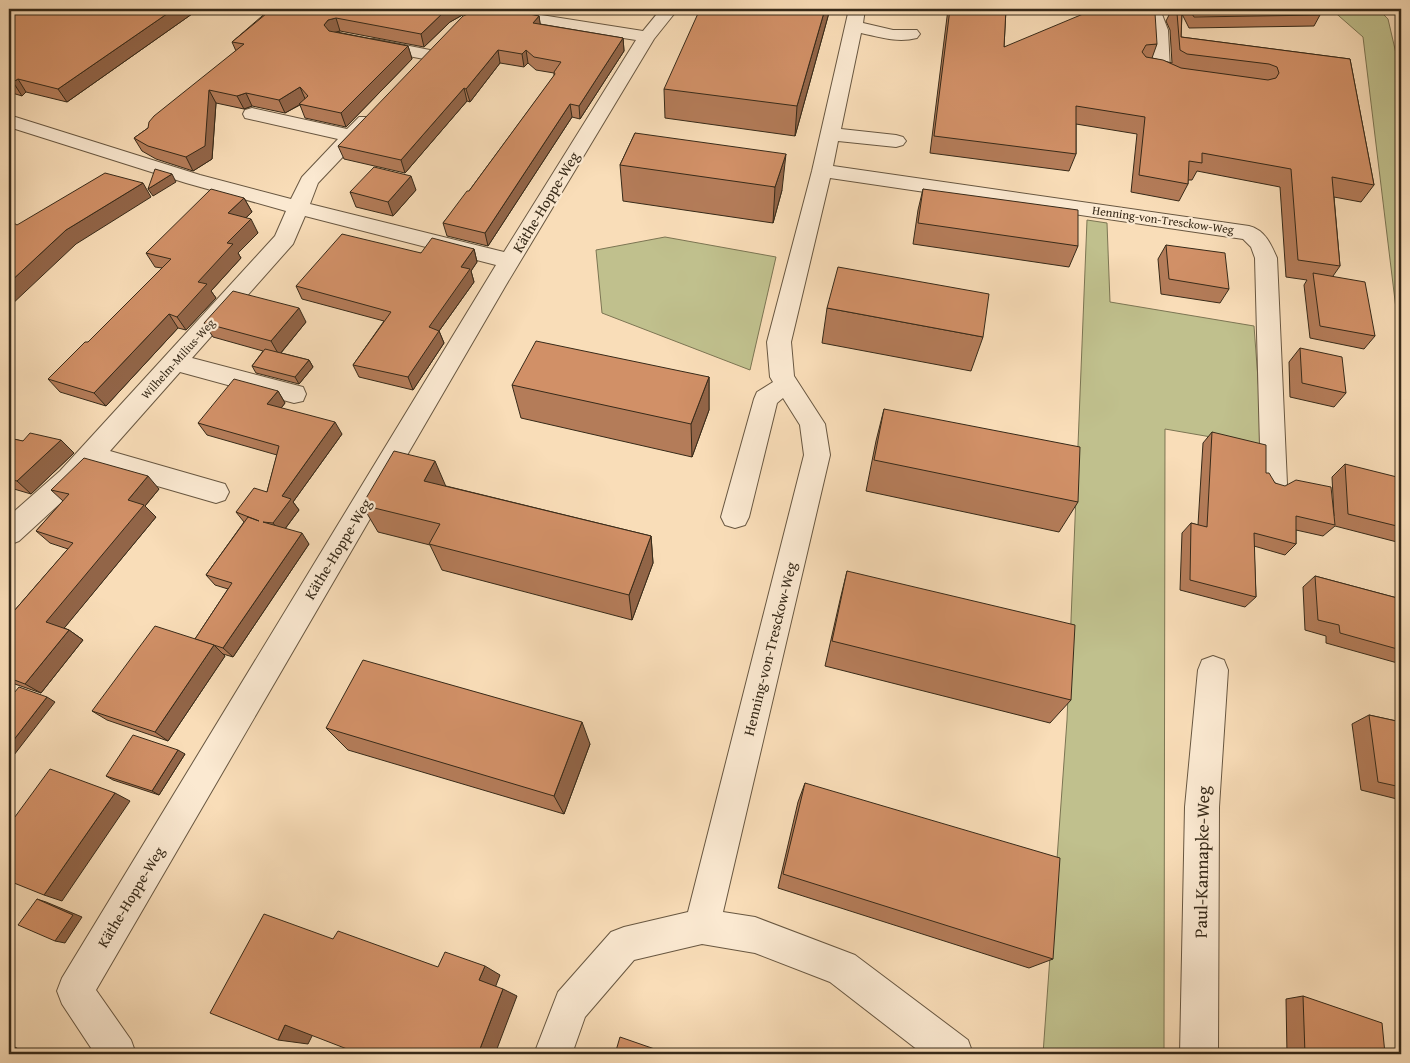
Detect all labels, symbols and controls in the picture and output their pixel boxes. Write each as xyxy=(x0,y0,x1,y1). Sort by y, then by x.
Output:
street label: Käthe-Hoppe-Weg xyxy=(507,147,584,256)
street label: Henning-von-Tresckow-Weg xyxy=(1091,201,1235,238)
street label: Wilhelm-Milius-Weg xyxy=(137,315,219,403)
street label: Käthe-Hoppe-Weg xyxy=(299,494,376,603)
street label: Henning-von-Tresckow-Weg xyxy=(738,559,801,738)
street label: Paul-Kannapke-Weg xyxy=(1187,786,1216,938)
street label: Käthe-Hoppe-Weg xyxy=(92,842,169,951)

